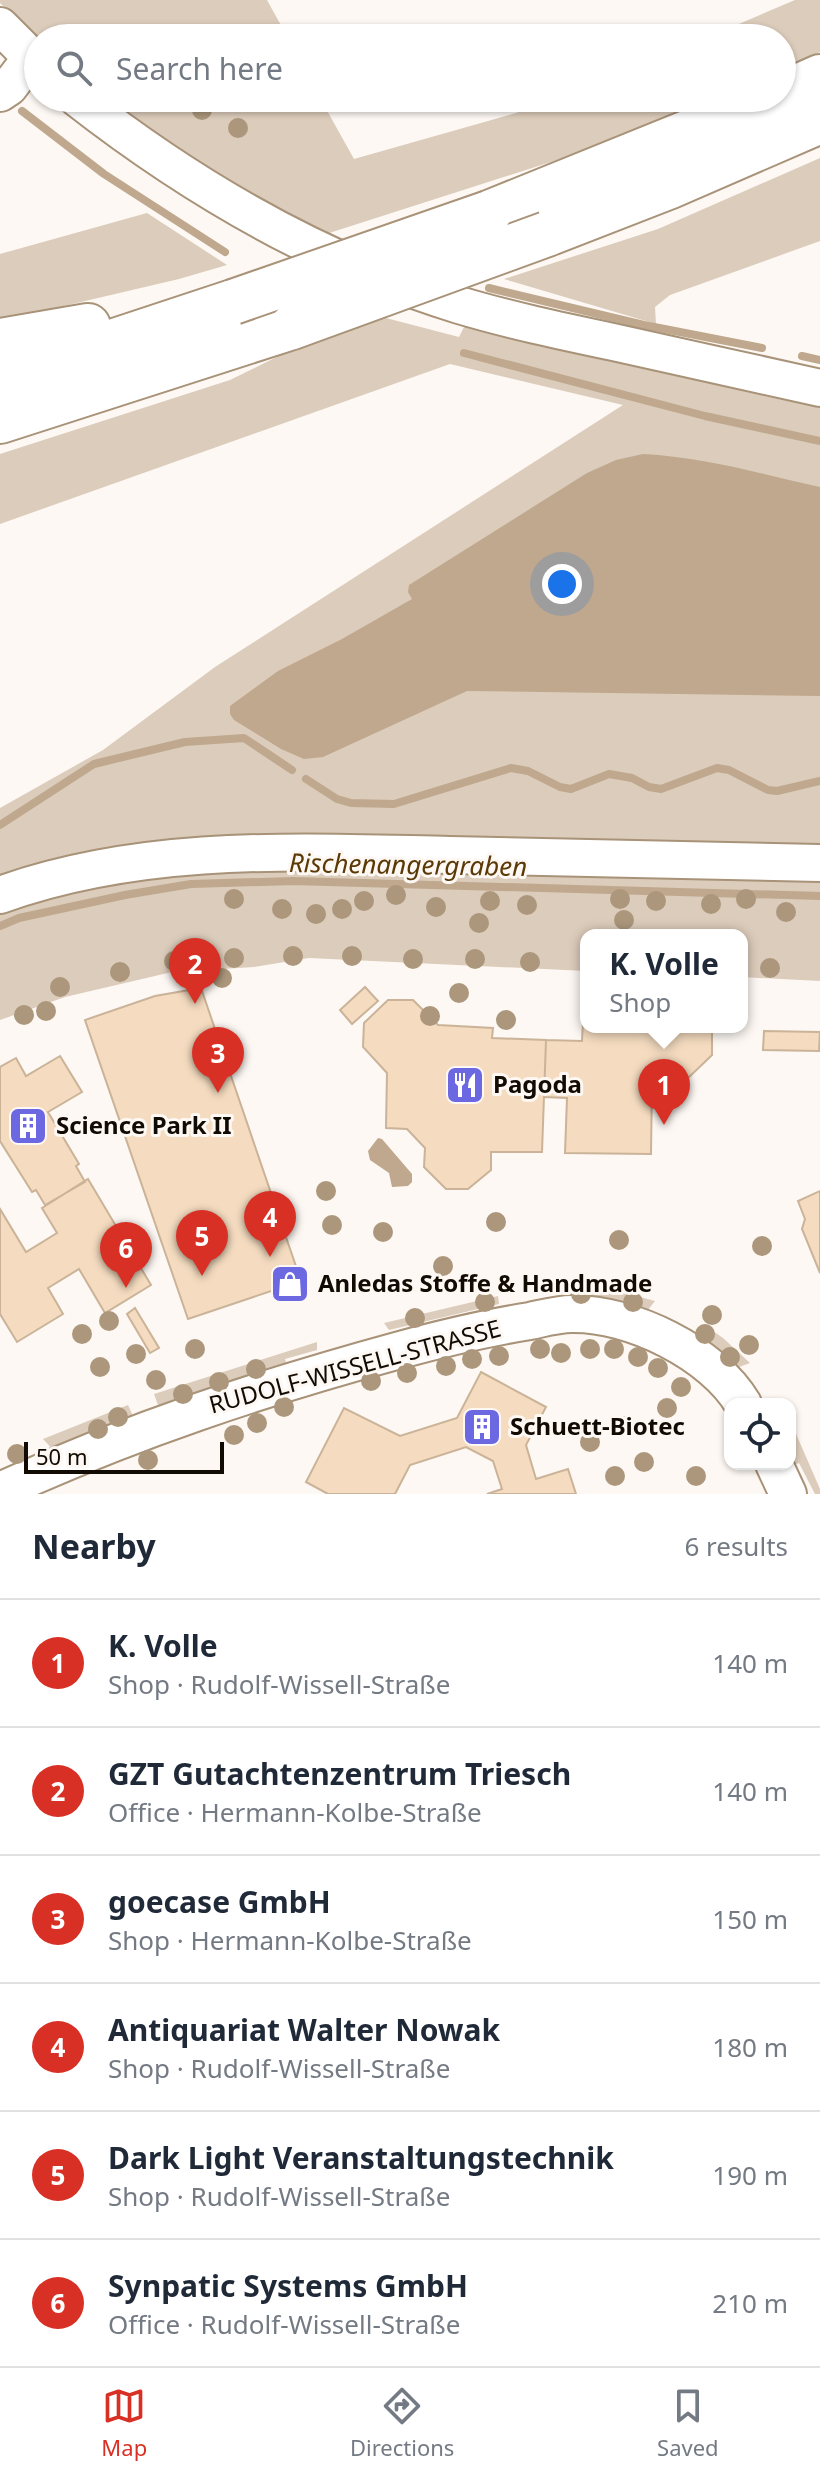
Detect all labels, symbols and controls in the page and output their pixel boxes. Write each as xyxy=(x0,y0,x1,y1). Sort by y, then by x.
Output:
search box xyxy=(24,24,796,112)
icon: search xyxy=(52,46,96,90)
text: Search here xyxy=(116,48,283,89)
your location xyxy=(542,564,582,604)
water label: Rischenangergraben xyxy=(289,844,528,884)
popup xyxy=(580,929,748,1033)
pin: 2 xyxy=(169,938,221,1004)
text: K. Volle xyxy=(609,943,719,984)
text: Shop xyxy=(609,984,671,1020)
pin: 3 xyxy=(192,1027,244,1093)
pin: 1 xyxy=(638,1059,690,1125)
restaurant icon: Pagoda xyxy=(444,1064,486,1106)
place label: Pagoda xyxy=(493,1067,582,1100)
building icon: Science Park II xyxy=(7,1105,49,1147)
place label: Science Park II xyxy=(56,1108,231,1141)
pin: 4 xyxy=(244,1191,296,1257)
pin: 5 xyxy=(176,1210,228,1276)
pin: 6 xyxy=(100,1222,152,1288)
shop icon: Anledas Stoffe & Handmade xyxy=(269,1263,311,1305)
place label: Anledas Stoffe & Handmade xyxy=(318,1266,652,1299)
street label: RUDOLF-WISSELL-STRASSE xyxy=(205,1311,504,1420)
map controls xyxy=(724,1398,796,1470)
button: locate xyxy=(724,1398,796,1470)
building icon: Schuett-Biotec xyxy=(461,1406,503,1448)
place label: Schuett-Biotec xyxy=(510,1409,685,1442)
scale bar xyxy=(24,1438,224,1474)
text: 50 m xyxy=(36,1441,87,1471)
text: Nearby xyxy=(32,1523,156,1569)
text: 6 results xyxy=(684,1528,788,1564)
text: K. Volle xyxy=(108,1625,218,1666)
text: 1 xyxy=(51,1645,65,1681)
text: 140 m xyxy=(712,1645,788,1681)
text: Shop · Rudolf-Wissell-Straße xyxy=(108,1666,450,1702)
text: GZT Gutachtenzentrum Triesch xyxy=(108,1753,571,1794)
text: 2 xyxy=(51,1773,65,1809)
text: 140 m xyxy=(712,1773,788,1809)
text: Office · Hermann-Kolbe-Straße xyxy=(108,1794,482,1830)
text: goecase GmbH xyxy=(108,1881,331,1922)
text: 3 xyxy=(51,1901,65,1937)
text: 150 m xyxy=(712,1901,788,1937)
text: Shop · Hermann-Kolbe-Straße xyxy=(108,1922,472,1958)
text: Antiquariat Walter Nowak xyxy=(108,2009,500,2050)
text: 4 xyxy=(51,2029,65,2065)
text: 180 m xyxy=(712,2029,788,2065)
text: Shop · Rudolf-Wissell-Straße xyxy=(108,2050,450,2086)
text: Dark Light Veranstaltungstechnik xyxy=(108,2137,614,2178)
text: 5 xyxy=(51,2157,65,2193)
text: 190 m xyxy=(712,2157,788,2193)
text: Shop · Rudolf-Wissell-Straße xyxy=(108,2178,450,2214)
text: Synpatic Systems GmbH xyxy=(108,2265,468,2306)
text: 6 xyxy=(51,2285,65,2321)
text: 210 m xyxy=(712,2285,788,2321)
text: Office · Rudolf-Wissell-Straße xyxy=(108,2306,460,2342)
tab: Map xyxy=(101,2384,147,2462)
tab: Directions xyxy=(350,2384,454,2462)
tab: Saved xyxy=(657,2384,719,2462)

